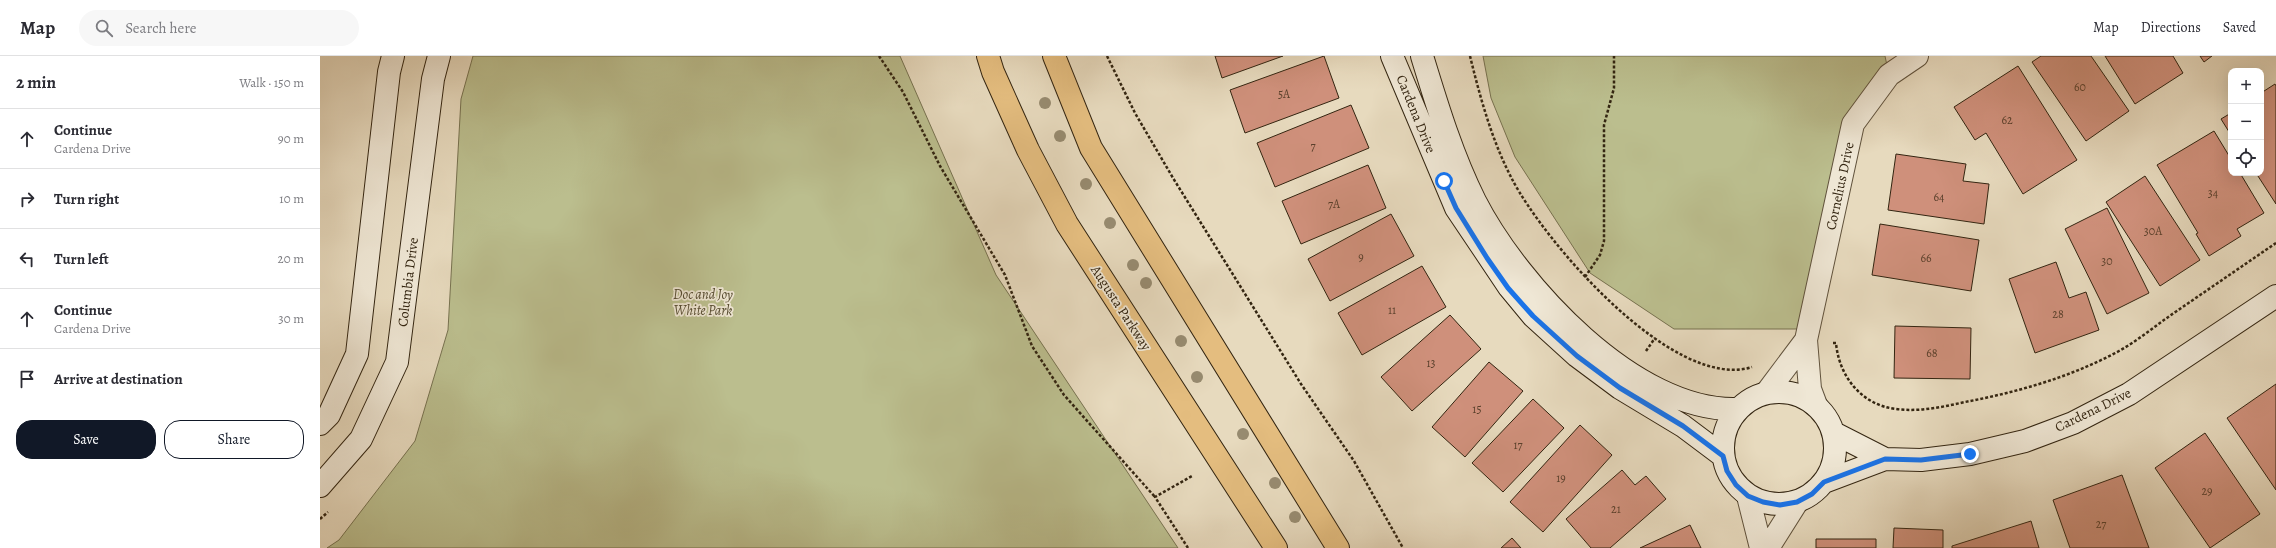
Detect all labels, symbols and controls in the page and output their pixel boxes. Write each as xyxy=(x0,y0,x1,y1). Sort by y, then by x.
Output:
search box xyxy=(79,10,359,46)
text: Map xyxy=(20,15,55,41)
icon: search xyxy=(93,17,115,39)
text: Search here xyxy=(125,18,197,38)
text: Map xyxy=(2093,18,2119,37)
text: Directions xyxy=(2141,18,2201,37)
text: Saved xyxy=(2223,18,2256,37)
map controls xyxy=(2228,68,2264,176)
button: + xyxy=(2228,68,2264,104)
text: 2 min xyxy=(16,71,56,94)
street label: Cardena Drive xyxy=(1392,72,1440,156)
text: Walk · 150 m xyxy=(239,74,304,91)
house number: 60 xyxy=(2074,79,2086,95)
house number: 5A xyxy=(1278,86,1291,102)
button: − xyxy=(2228,104,2264,140)
house number: 62 xyxy=(2001,112,2013,128)
text: Continue xyxy=(54,120,112,140)
icon: ahead xyxy=(16,128,38,150)
text: 90 m xyxy=(278,130,304,147)
house number: 7 xyxy=(1310,138,1316,154)
text: Cardena Drive xyxy=(54,140,131,157)
street label: Cornelius Drive xyxy=(1821,140,1859,232)
button: locate xyxy=(2228,140,2264,176)
route start xyxy=(1435,172,1453,190)
house number: 34 xyxy=(2208,185,2219,201)
icon: right xyxy=(16,188,38,210)
text: Turn right xyxy=(54,189,119,209)
house number: 64 xyxy=(1934,189,1945,205)
text: 10 m xyxy=(279,190,304,207)
house number: 7A xyxy=(1328,196,1341,212)
house number: 30A xyxy=(2144,223,2163,239)
street label: Columbia Drive xyxy=(393,236,423,328)
icon: left xyxy=(16,248,38,270)
text: Turn left xyxy=(54,249,109,269)
house number: 9 xyxy=(1358,249,1364,265)
text: 20 m xyxy=(278,250,304,267)
house number: 66 xyxy=(1920,250,1932,266)
house number: 30 xyxy=(2101,253,2113,269)
street label: Augusta Parkway xyxy=(1086,261,1156,355)
park label: Doc and Joy White Park xyxy=(673,285,733,320)
text: Continue xyxy=(54,300,112,320)
house number: 11 xyxy=(1388,302,1396,318)
house number: 28 xyxy=(2052,306,2064,322)
icon: ahead xyxy=(16,308,38,330)
text: 30 m xyxy=(278,310,304,327)
text: Cardena Drive xyxy=(54,320,131,337)
house number: 68 xyxy=(1926,345,1938,361)
house number: 13 xyxy=(1426,355,1436,371)
icon: arrive xyxy=(16,368,38,390)
text: Arrive at destination xyxy=(54,369,183,389)
street label: Cardena Drive xyxy=(2052,383,2134,437)
house number: 15 xyxy=(1472,401,1482,417)
button: Save xyxy=(16,420,156,459)
button: Share xyxy=(164,420,304,459)
house number: 17 xyxy=(1513,437,1524,453)
route end xyxy=(1961,445,1979,463)
house number: 19 xyxy=(1556,470,1566,486)
house number: 29 xyxy=(2201,483,2213,499)
house number: 21 xyxy=(1611,501,1621,517)
house number: 27 xyxy=(2096,516,2107,532)

